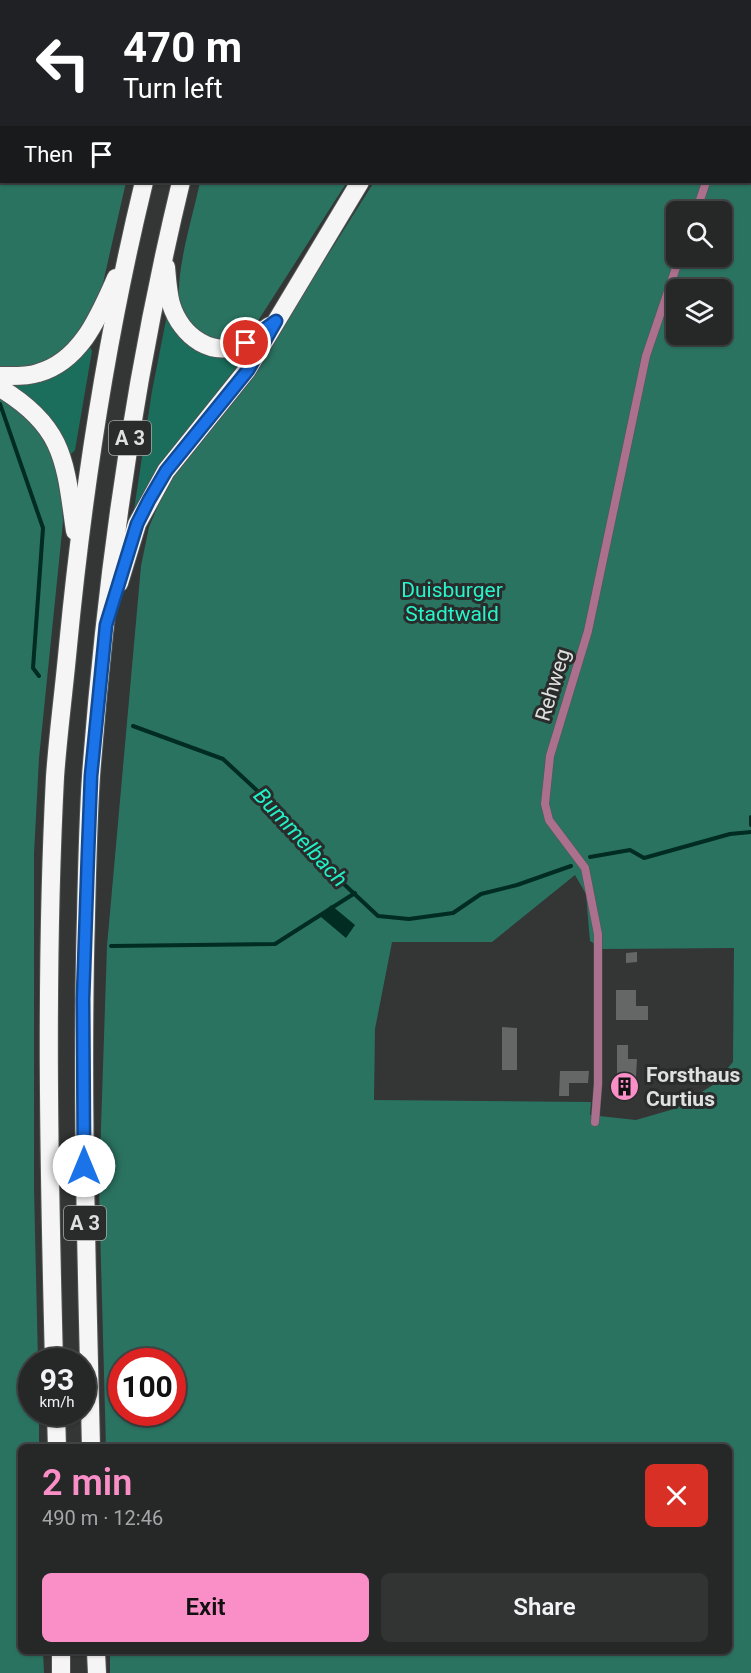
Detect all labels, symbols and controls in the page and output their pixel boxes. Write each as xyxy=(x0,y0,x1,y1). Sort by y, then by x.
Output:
text: 470 m xyxy=(123,23,242,72)
icon: left xyxy=(24,24,102,102)
text: Turn left xyxy=(123,73,223,105)
icon: arrive xyxy=(85,138,118,171)
text: Then xyxy=(24,142,73,167)
map controls xyxy=(666,201,732,345)
button: search xyxy=(666,201,732,267)
button: layers xyxy=(666,279,732,345)
pin xyxy=(220,317,271,368)
icon: arrive xyxy=(229,326,262,359)
road number: A 3 xyxy=(109,421,151,455)
park label: Duisburger Stadtwald xyxy=(401,578,503,626)
street label: Rehweg xyxy=(531,646,575,724)
water label: Bummelbach xyxy=(249,783,353,892)
place label: Forsthaus Curtius xyxy=(646,1063,741,1111)
building icon: Forsthaus Curtius xyxy=(609,1071,641,1103)
position arrow xyxy=(52,1134,116,1198)
road number: A 3 xyxy=(64,1206,106,1240)
speed limit sign: 100 xyxy=(108,1348,186,1426)
text: 93 xyxy=(40,1362,74,1397)
text: km/h xyxy=(39,1393,75,1411)
text: 2 min xyxy=(42,1462,132,1504)
button: close xyxy=(645,1464,708,1527)
text: 490 m · 12:46 xyxy=(42,1506,163,1530)
button: Exit xyxy=(42,1573,369,1642)
button: Share xyxy=(381,1573,708,1642)

